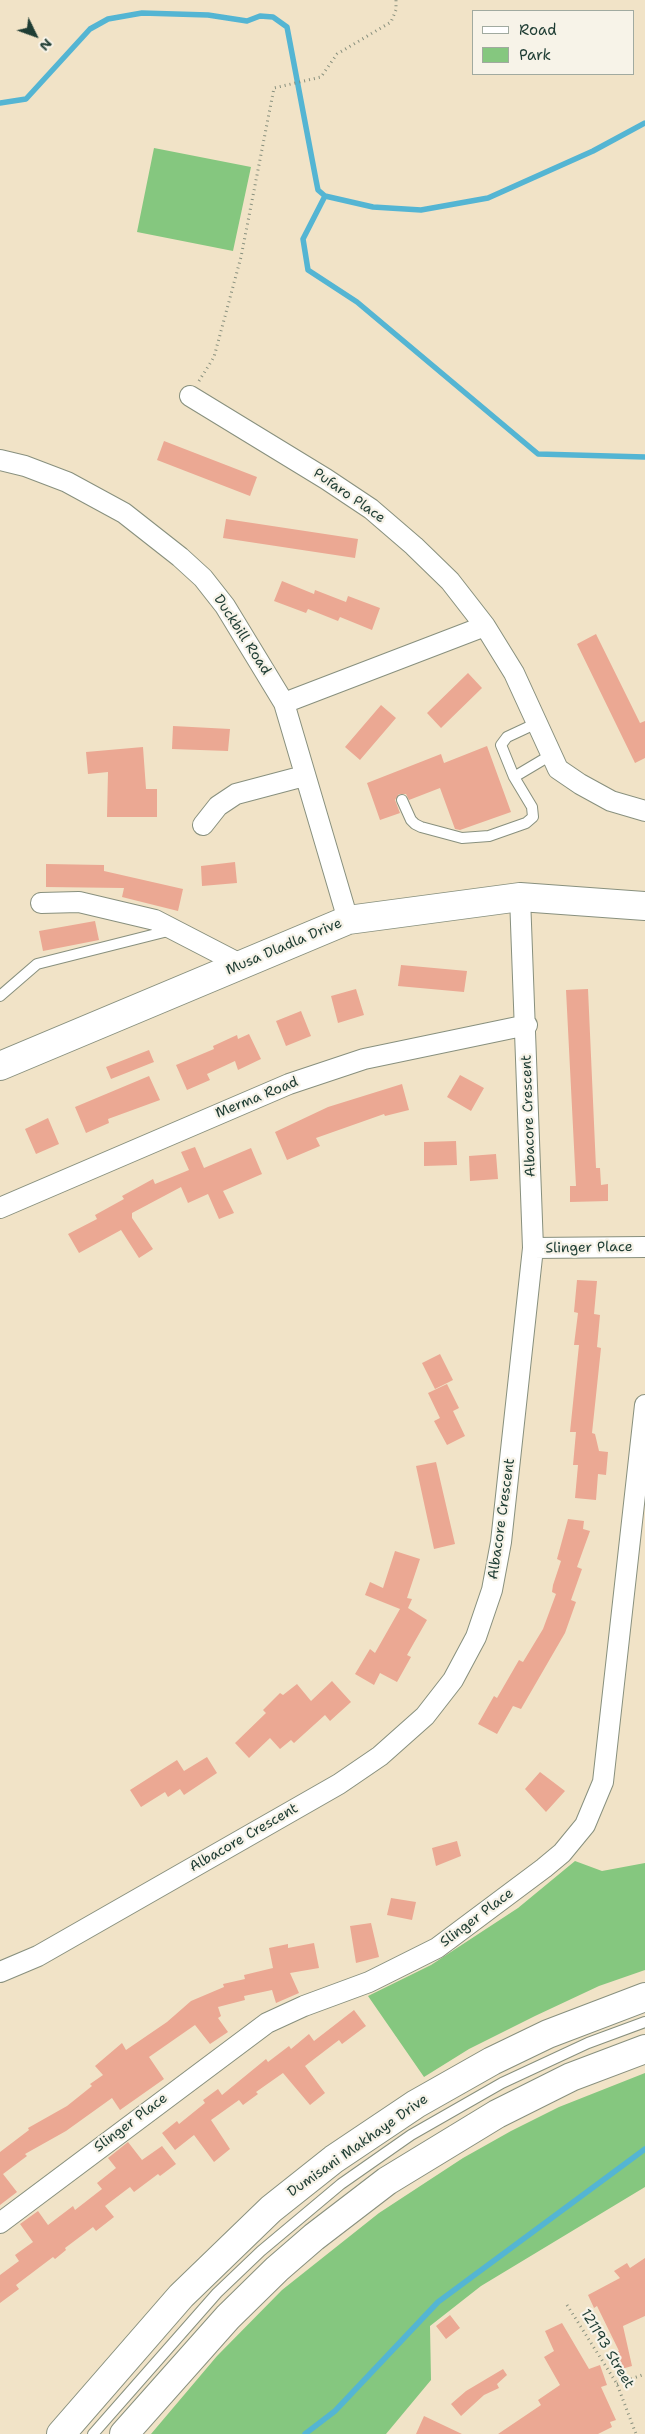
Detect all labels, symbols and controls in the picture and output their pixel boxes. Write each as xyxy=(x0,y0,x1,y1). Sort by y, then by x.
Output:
north arrow xyxy=(10,10,60,60)
legend xyxy=(472,10,635,75)
text: Road xyxy=(519,20,557,40)
text: N xyxy=(36,35,57,55)
text: Park xyxy=(519,45,551,65)
street label: Pufaro Place xyxy=(310,465,388,527)
street label: Duckbill Road xyxy=(210,592,274,678)
street label: Musa Dladla Drive xyxy=(223,915,345,979)
street label: Albacore Crescent xyxy=(518,1055,540,1177)
street label: Merma Road xyxy=(213,1074,301,1122)
street label: Slinger Place xyxy=(545,1239,633,1257)
street label: Albacore Crescent xyxy=(485,1457,519,1581)
street label: Albacore Crescent xyxy=(187,1800,301,1876)
street label: Slinger Place xyxy=(437,1885,517,1951)
street label: Slinger Place xyxy=(91,2090,171,2156)
street label: Dumisani Makhaye Drive xyxy=(285,2091,431,2201)
street label: 121193 Street xyxy=(577,2306,637,2392)

